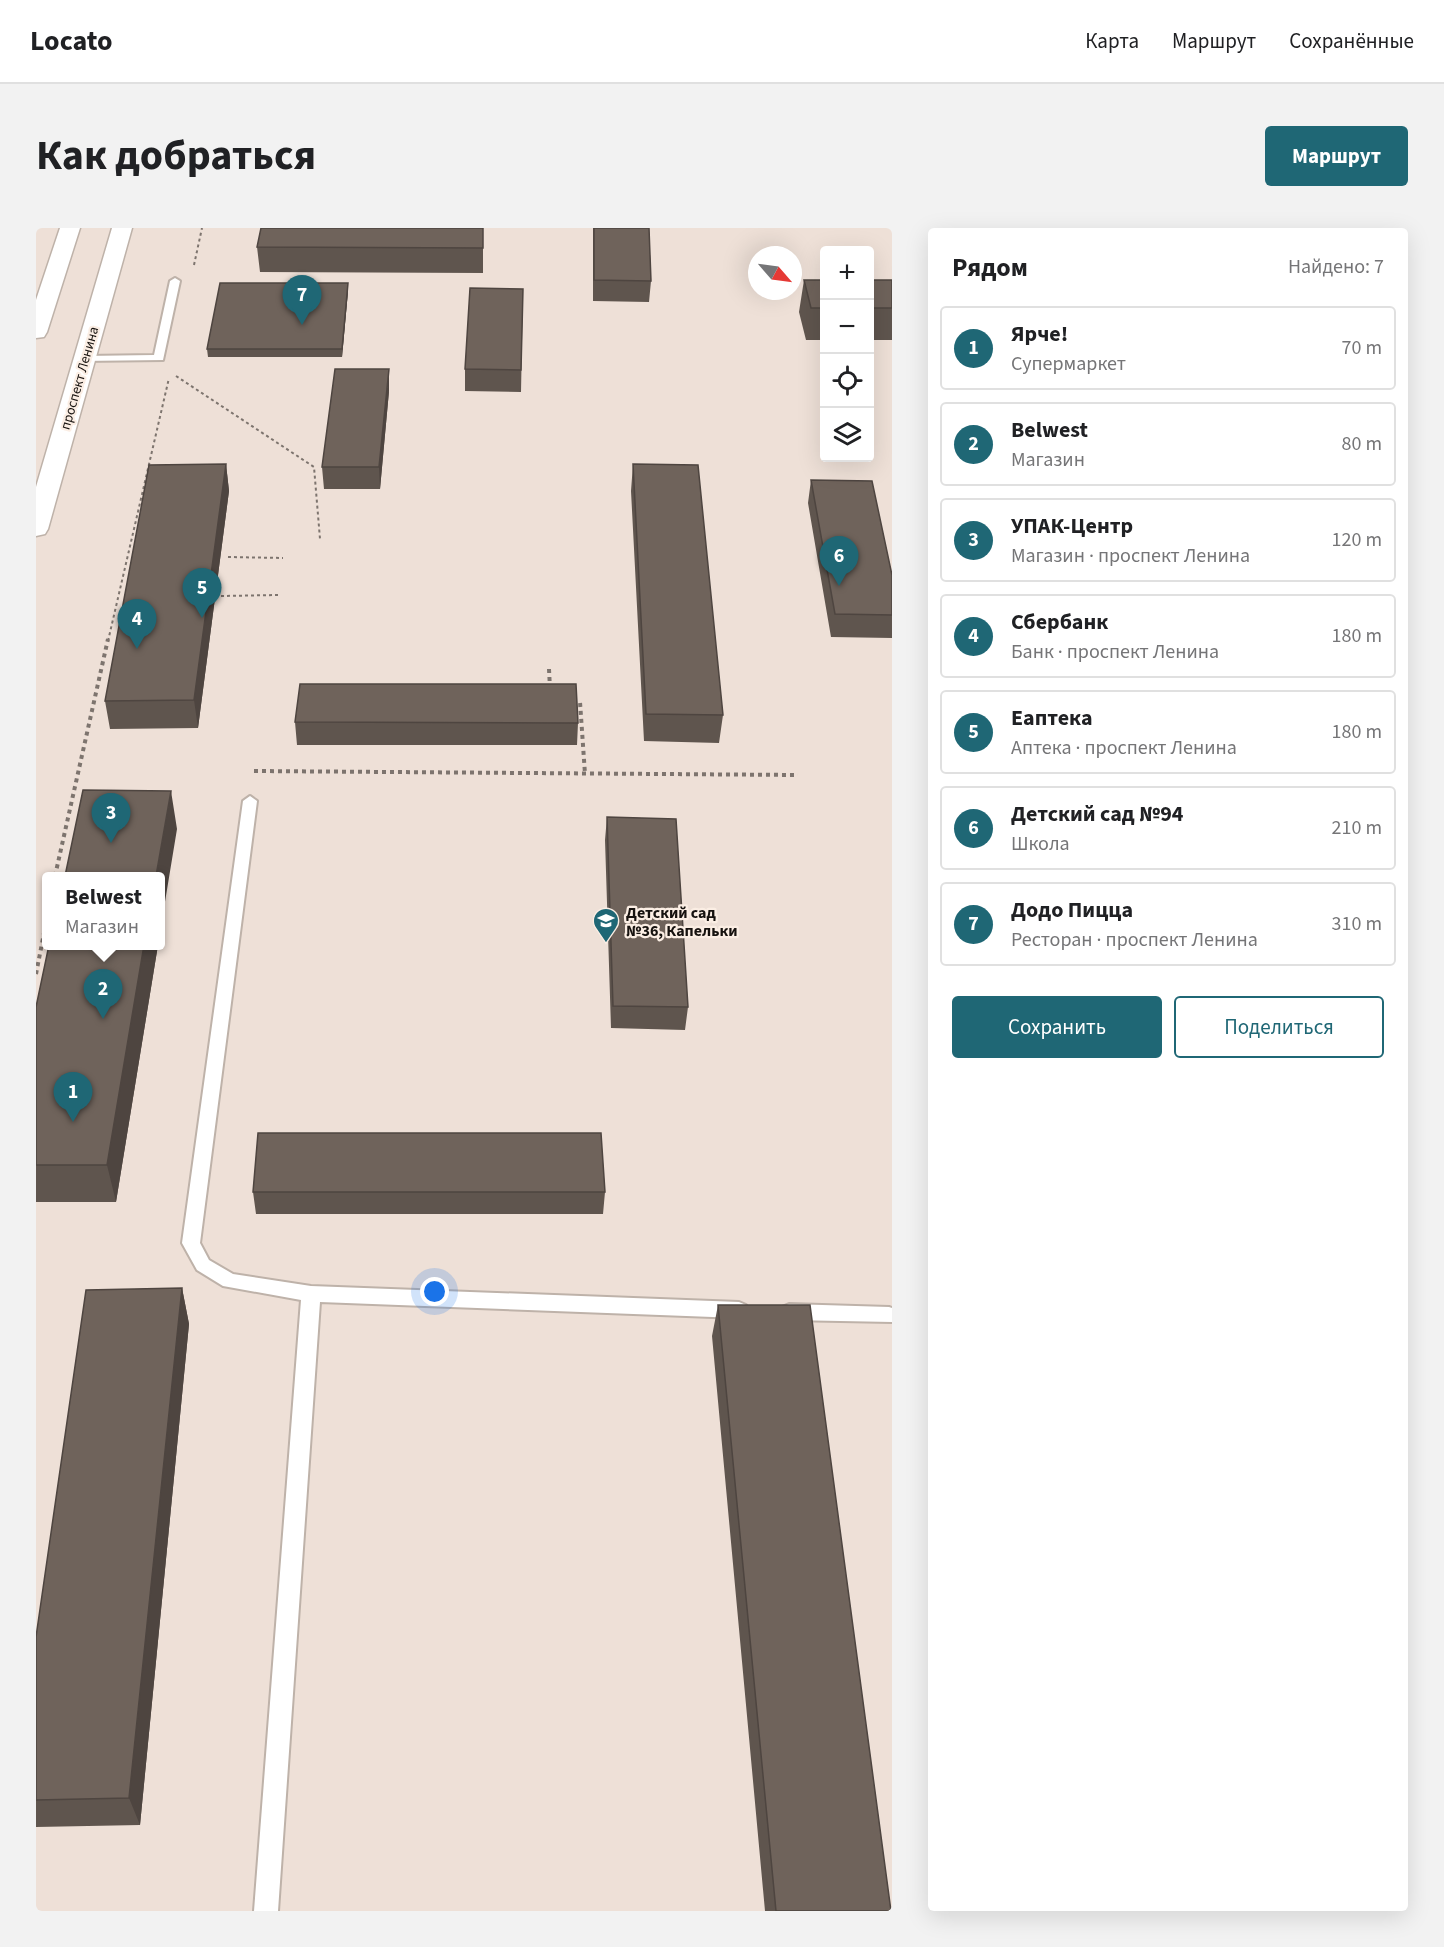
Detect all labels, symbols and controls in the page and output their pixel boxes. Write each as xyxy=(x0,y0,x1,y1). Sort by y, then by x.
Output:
text: Locato xyxy=(30,21,112,61)
text: Карта xyxy=(1085,26,1139,56)
text: Маршрут xyxy=(1172,26,1256,56)
text: Сохранённые xyxy=(1289,26,1414,56)
text: Как добраться xyxy=(36,126,316,186)
button: Маршрут xyxy=(1265,126,1408,186)
north arrow xyxy=(748,246,802,300)
map controls xyxy=(820,246,874,462)
button: + xyxy=(820,246,874,300)
text: Рядом xyxy=(952,249,1028,286)
text: Найдено: 7 xyxy=(1288,253,1384,281)
pin: 7 xyxy=(282,276,322,325)
button: − xyxy=(820,300,874,354)
text: Ярче! xyxy=(1011,318,1068,350)
street label: проспект Ленина xyxy=(56,324,104,432)
text: 1 xyxy=(968,334,979,362)
text: 70 m xyxy=(1342,334,1382,362)
text: Супермаркет xyxy=(1011,350,1126,378)
button: locate xyxy=(820,354,874,408)
button: layers xyxy=(820,408,874,462)
text: Belwest xyxy=(1011,414,1088,446)
text: 2 xyxy=(968,430,979,458)
text: 80 m xyxy=(1342,430,1382,458)
text: Магазин xyxy=(1011,446,1085,474)
text: УПАК-Центр xyxy=(1011,510,1133,542)
text: 3 xyxy=(968,526,979,554)
text: 120 m xyxy=(1332,526,1382,554)
pin: 6 xyxy=(820,536,858,586)
text: Магазин · проспект Ленина xyxy=(1011,542,1250,570)
pin: 5 xyxy=(182,568,222,618)
pin: 4 xyxy=(118,600,156,649)
text: Сбербанк xyxy=(1011,606,1108,638)
text: 4 xyxy=(968,622,979,650)
text: 180 m xyxy=(1332,622,1382,650)
text: Банк · проспект Ленина xyxy=(1011,638,1219,666)
text: Еаптека xyxy=(1011,702,1093,734)
text: 5 xyxy=(968,718,979,746)
text: 180 m xyxy=(1332,718,1382,746)
text: Аптека · проспект Ленина xyxy=(1011,734,1237,762)
pin: 3 xyxy=(92,794,130,843)
text: Детский сад №94 xyxy=(1011,798,1184,830)
text: 6 xyxy=(968,814,979,842)
text: 210 m xyxy=(1332,814,1382,842)
text: Школа xyxy=(1011,830,1070,858)
popup xyxy=(42,872,165,950)
text: Belwest xyxy=(65,881,142,913)
text: Додо Пицца xyxy=(1011,894,1133,926)
place label: Детский сад №36, Капельки xyxy=(626,902,738,942)
school or university icon: Детский сад №36, Капельки xyxy=(591,906,621,944)
text: 7 xyxy=(968,910,979,938)
text: 310 m xyxy=(1332,910,1382,938)
text: Магазин xyxy=(65,913,139,941)
text: Ресторан · проспект Ленина xyxy=(1011,926,1258,954)
pin: 2 xyxy=(84,970,122,1019)
button: Сохранить xyxy=(952,996,1162,1058)
button: Поделиться xyxy=(1174,996,1384,1058)
pin: 1 xyxy=(54,1072,93,1122)
your location xyxy=(420,1277,449,1306)

